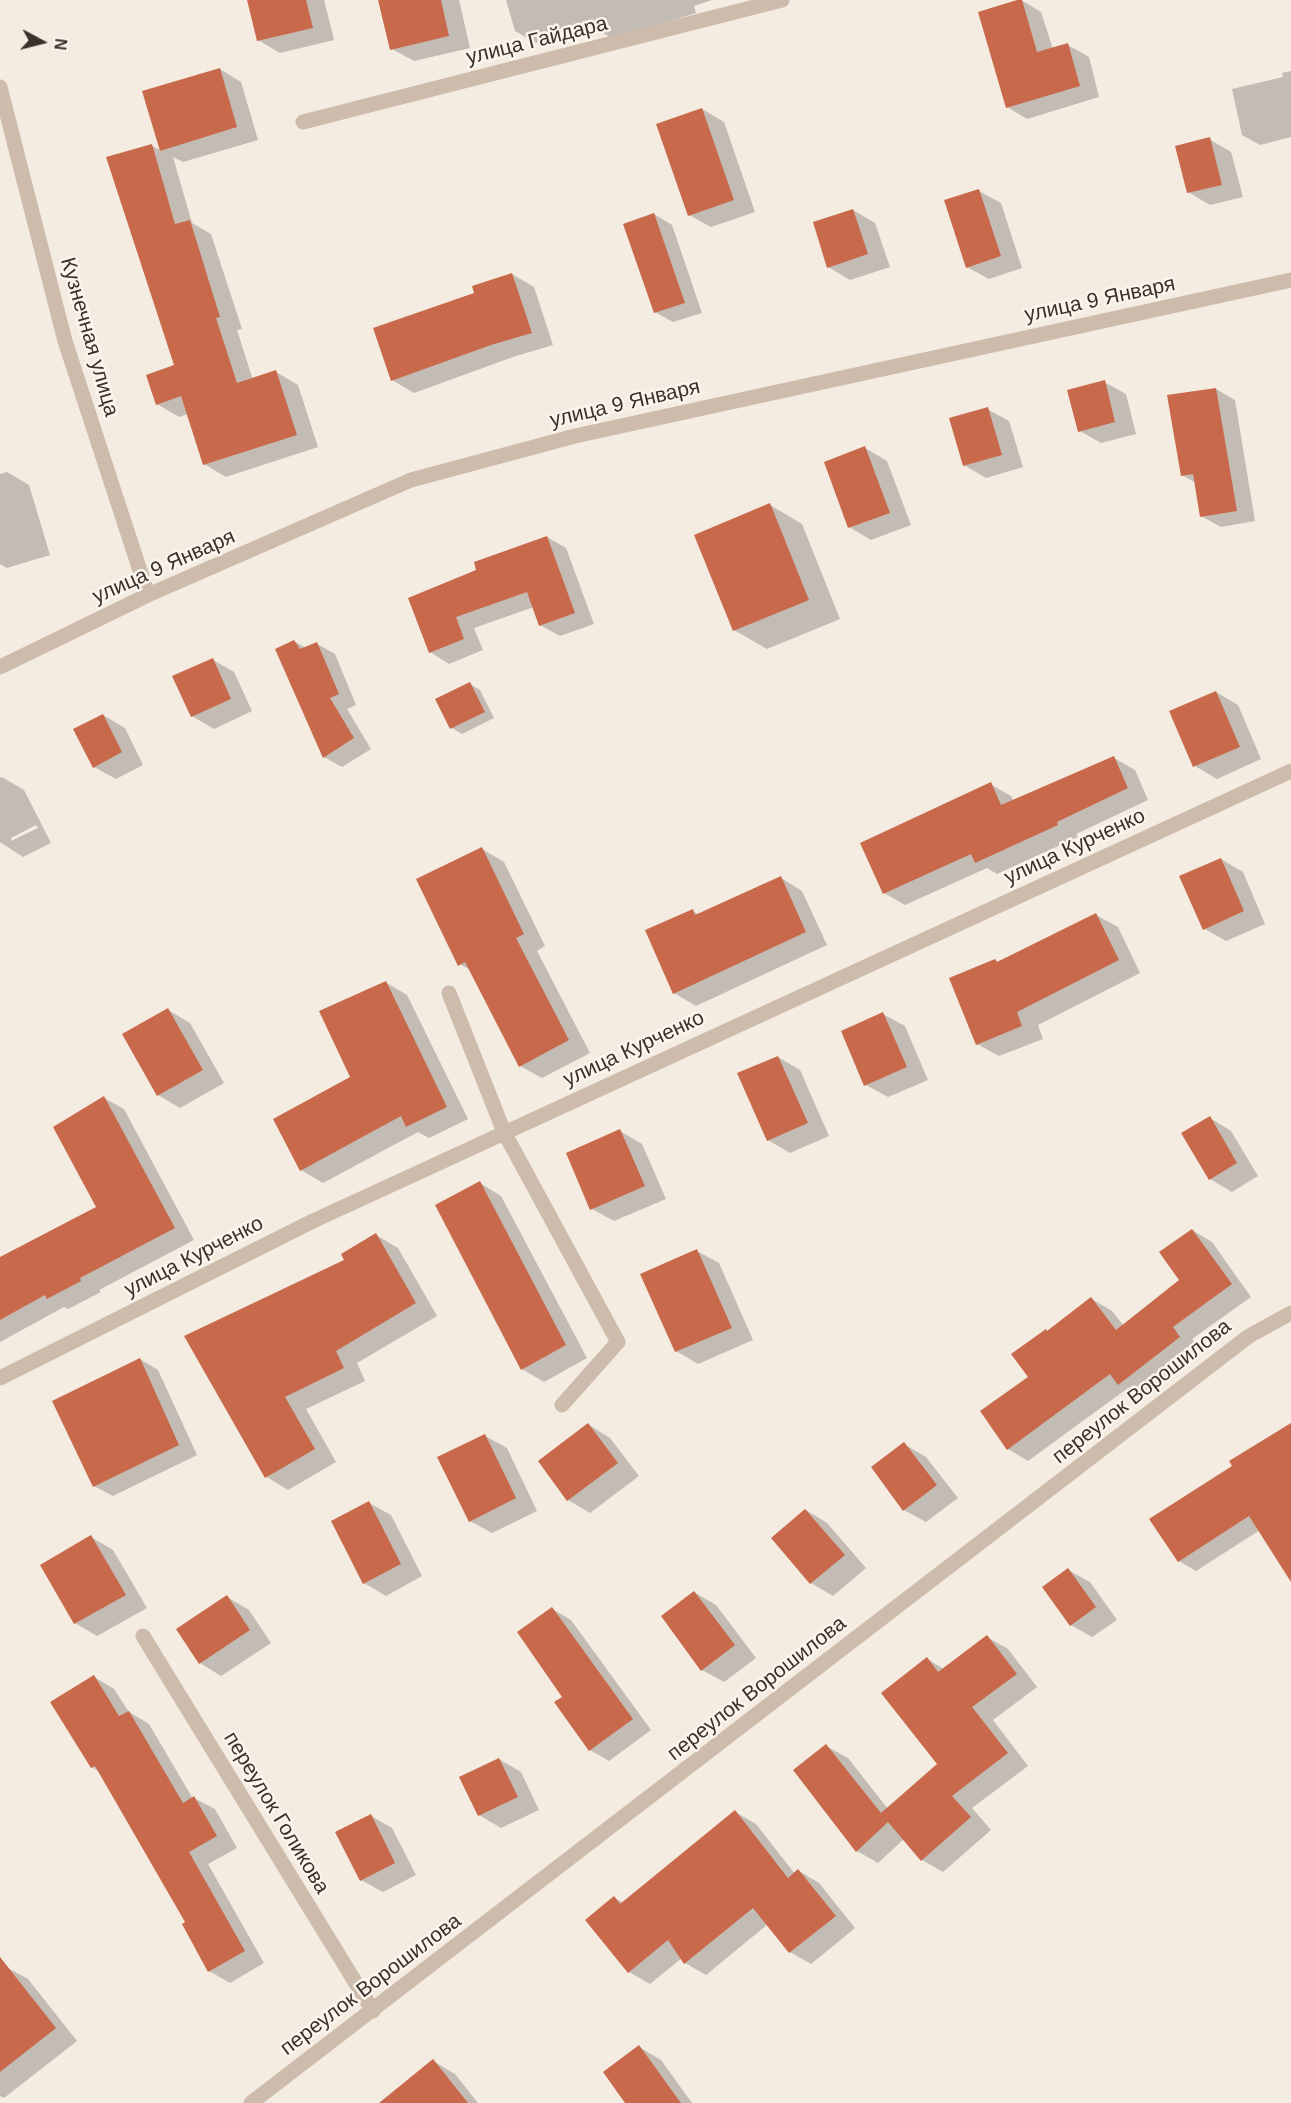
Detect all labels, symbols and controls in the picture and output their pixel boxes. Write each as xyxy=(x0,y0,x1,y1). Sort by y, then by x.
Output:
street label: улица Гайдара xyxy=(464,11,610,71)
north arrow xyxy=(12,12,72,72)
text: N xyxy=(51,37,70,51)
street label: Кузнечная улица xyxy=(54,255,124,419)
street label: улица 9 Января xyxy=(1022,272,1178,328)
street label: улица 9 Января xyxy=(548,374,702,434)
street label: улица 9 Января xyxy=(89,524,239,610)
street label: улица Курченко xyxy=(1001,803,1149,891)
street label: улица Курченко xyxy=(560,1005,708,1093)
street label: улица Курченко xyxy=(120,1211,268,1303)
street label: переулок Ворошилова xyxy=(1048,1314,1236,1470)
street label: переулок Ворошилова xyxy=(663,1611,851,1767)
street label: переулок Голикова xyxy=(218,1728,334,1898)
street label: переулок Ворошилова xyxy=(276,1909,466,2061)

